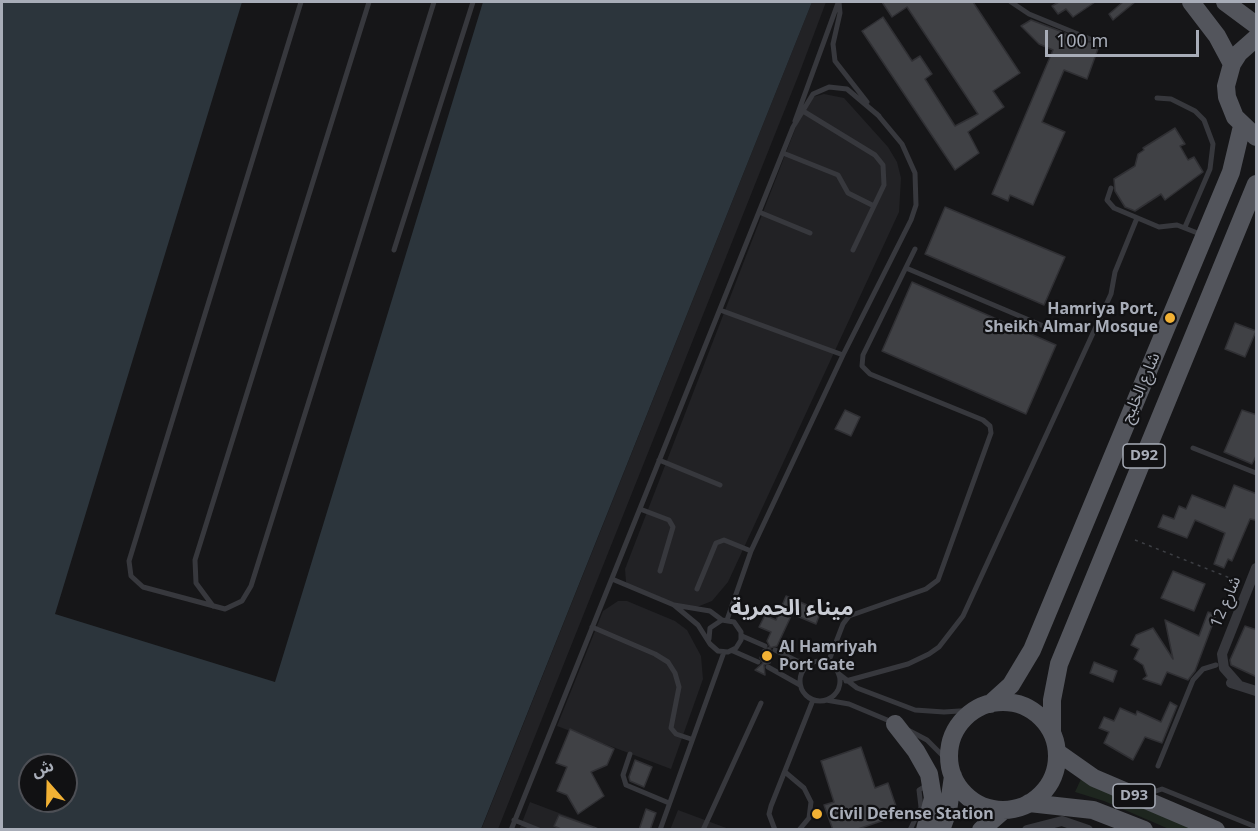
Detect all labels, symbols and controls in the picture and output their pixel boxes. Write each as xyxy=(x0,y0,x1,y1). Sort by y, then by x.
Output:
scale bar xyxy=(1048,18,1202,56)
text: 100 m xyxy=(1056,28,1108,52)
place label: Hamriya Port, Sheikh Almar Mosque xyxy=(984,299,1158,337)
marker: Hamriya Port, Sheikh Almar Mosque xyxy=(1163,311,1177,325)
street label: شارع الخليج xyxy=(1118,350,1164,426)
road number: D92 xyxy=(1123,444,1165,468)
street label: شارع 12 xyxy=(1207,574,1245,630)
district label: ميناء الحمرية xyxy=(730,596,854,622)
place label: Al Hamriyah Port Gate xyxy=(779,637,877,675)
marker: Al Hamriyah Port Gate xyxy=(760,649,774,663)
north arrow xyxy=(18,753,78,813)
text: ش xyxy=(28,754,57,782)
road number: D93 xyxy=(1113,784,1155,808)
place label: Civil Defense Station xyxy=(829,804,994,824)
marker: Civil Defense Station xyxy=(810,807,824,821)

